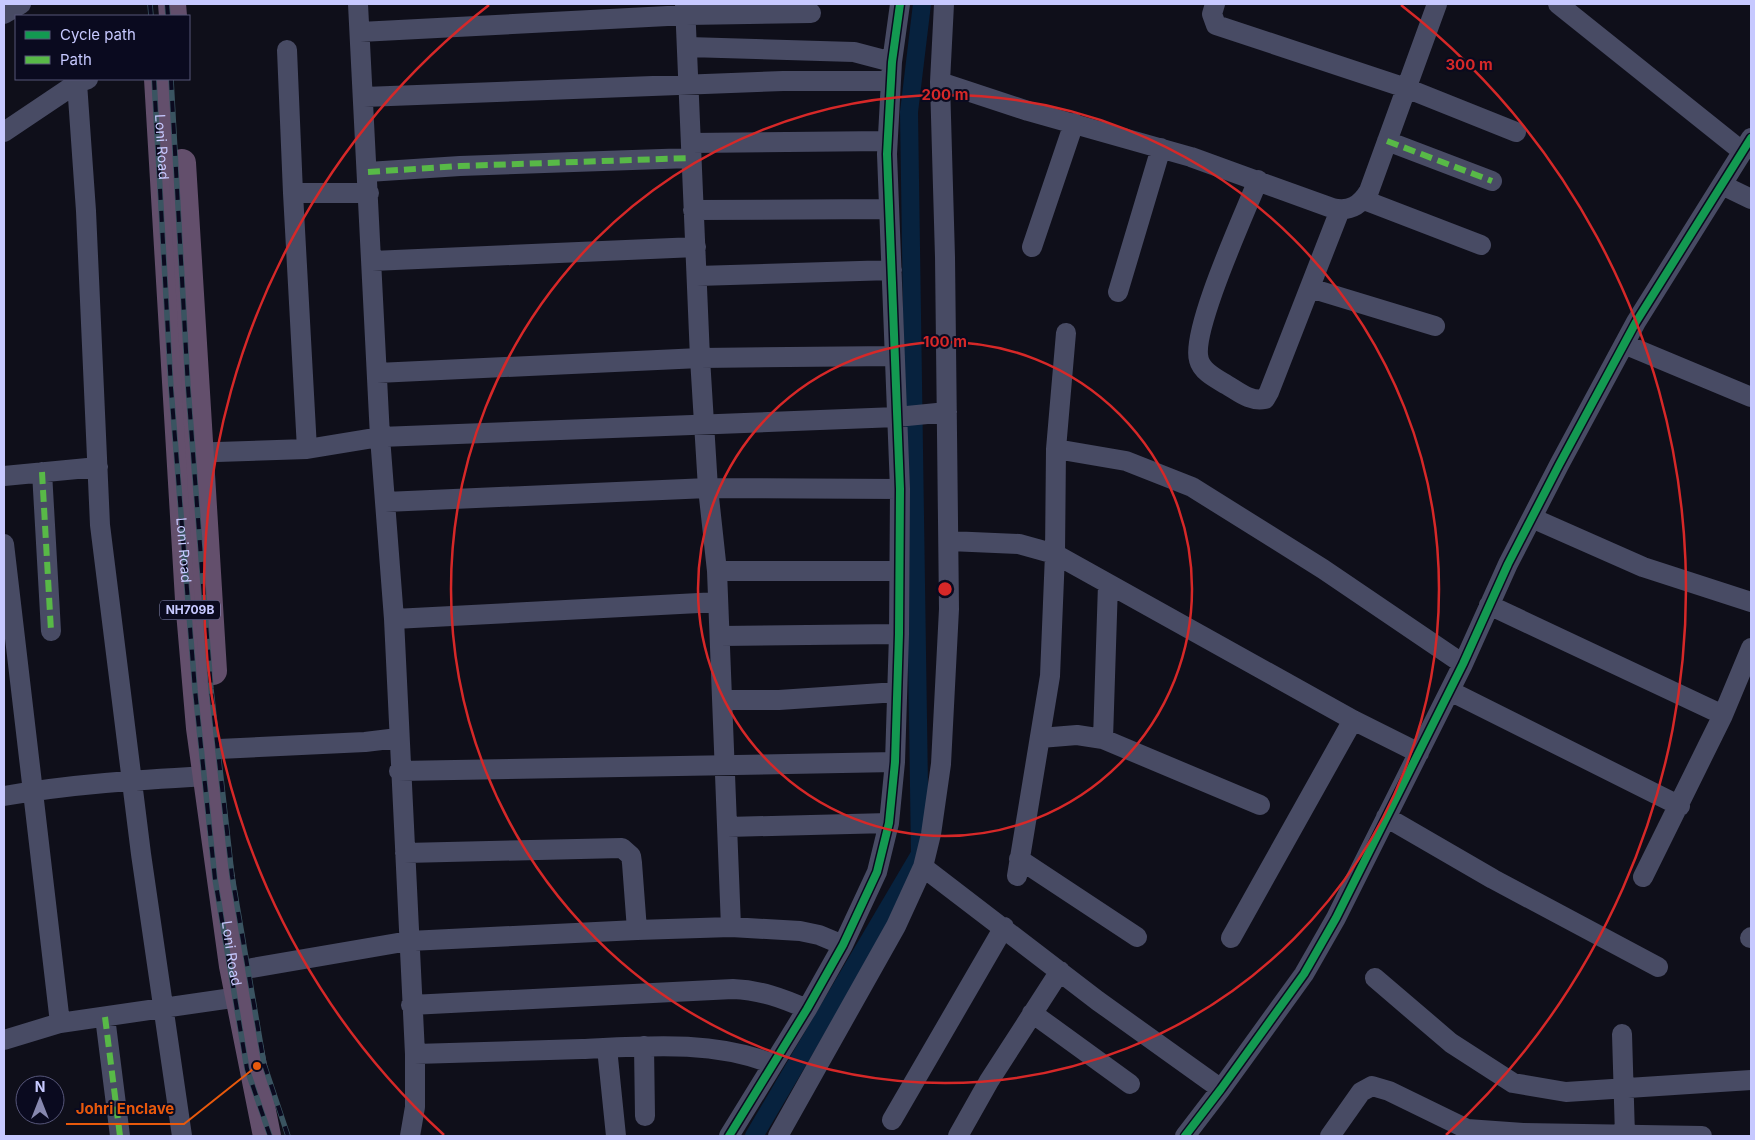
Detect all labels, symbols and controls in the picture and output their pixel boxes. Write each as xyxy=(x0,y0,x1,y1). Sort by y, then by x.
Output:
legend xyxy=(15,15,190,80)
text: Cycle path xyxy=(60,25,136,44)
text: Path xyxy=(60,50,92,69)
text: 300 m xyxy=(1445,55,1493,74)
text: 200 m xyxy=(922,85,968,104)
street label: Loni Road xyxy=(152,114,173,180)
text: 100 m xyxy=(923,332,967,351)
street label: Loni Road xyxy=(173,517,195,583)
centre of rings xyxy=(936,580,954,598)
road number: NH709B xyxy=(160,600,220,620)
street label: Loni Road xyxy=(219,920,246,987)
north arrow xyxy=(15,1075,65,1125)
text: N xyxy=(35,1078,45,1095)
callout: Johri Enclave xyxy=(66,1094,184,1124)
text: Johri Enclave xyxy=(76,1099,174,1118)

